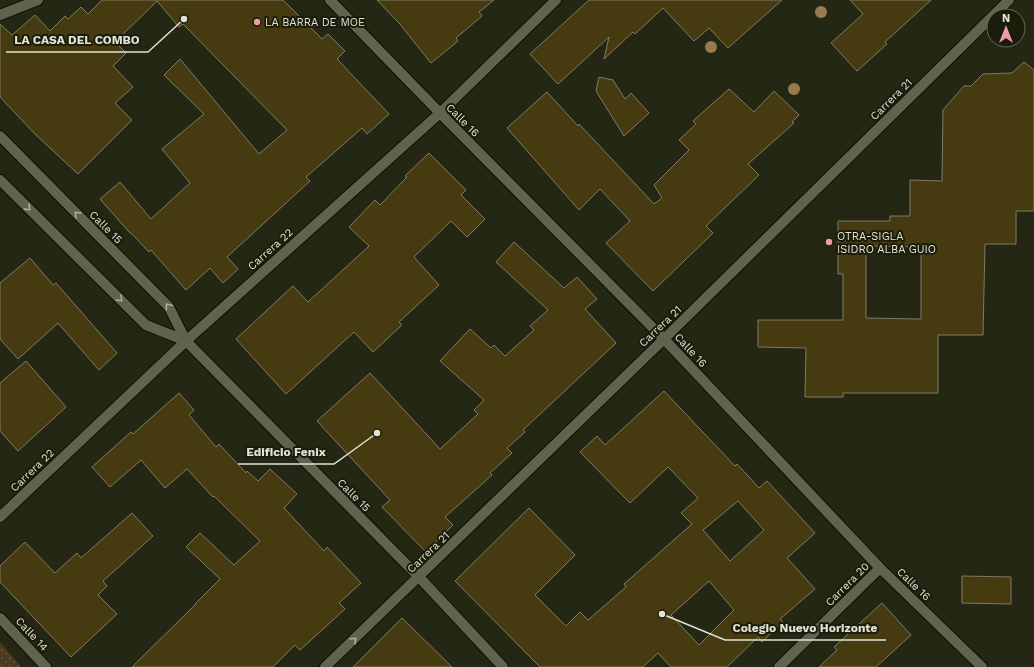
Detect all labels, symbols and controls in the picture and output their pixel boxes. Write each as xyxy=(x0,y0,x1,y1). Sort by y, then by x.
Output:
north arrow xyxy=(986,8,1026,48)
text: N xyxy=(1002,12,1010,25)
place label: LA BARRA DE MOE xyxy=(265,16,365,29)
marker: LA BARRA DE MOE xyxy=(252,17,262,27)
callout: LA CASA DEL COMBO xyxy=(6,28,148,52)
text: LA CASA DEL COMBO xyxy=(14,33,140,47)
street label: Carrera 21 xyxy=(868,76,915,123)
street label: Calle 16 xyxy=(443,101,482,140)
one-way arrow xyxy=(23,203,31,211)
street label: Calle 15 xyxy=(87,208,125,246)
one-way arrow xyxy=(74,211,82,219)
street label: Carrera 22 xyxy=(245,226,295,273)
place label: OTRA-SIGLA ISIDRO ALBA GUIO xyxy=(837,230,936,256)
marker: OTRA-SIGLA ISIDRO ALBA GUIO xyxy=(824,237,834,247)
one-way arrow xyxy=(115,294,123,302)
street label: Carrera 21 xyxy=(637,303,684,350)
one-way arrow xyxy=(165,304,172,311)
street label: Calle 16 xyxy=(672,331,710,370)
callout: Edificio Fenix xyxy=(238,440,334,464)
text: Edificio Fenix xyxy=(246,445,326,459)
street label: Carrera 22 xyxy=(8,446,57,494)
street label: Calle 15 xyxy=(335,476,373,514)
street label: Carrera 21 xyxy=(405,529,452,576)
street label: Carrera 20 xyxy=(823,560,872,609)
street label: Calle 16 xyxy=(894,565,933,604)
street label: Calle 14 xyxy=(13,615,51,654)
callout: Colegio Nuevo Horizonte xyxy=(725,616,886,640)
text: Colegio Nuevo Horizonte xyxy=(733,621,878,635)
one-way arrow xyxy=(349,637,357,645)

